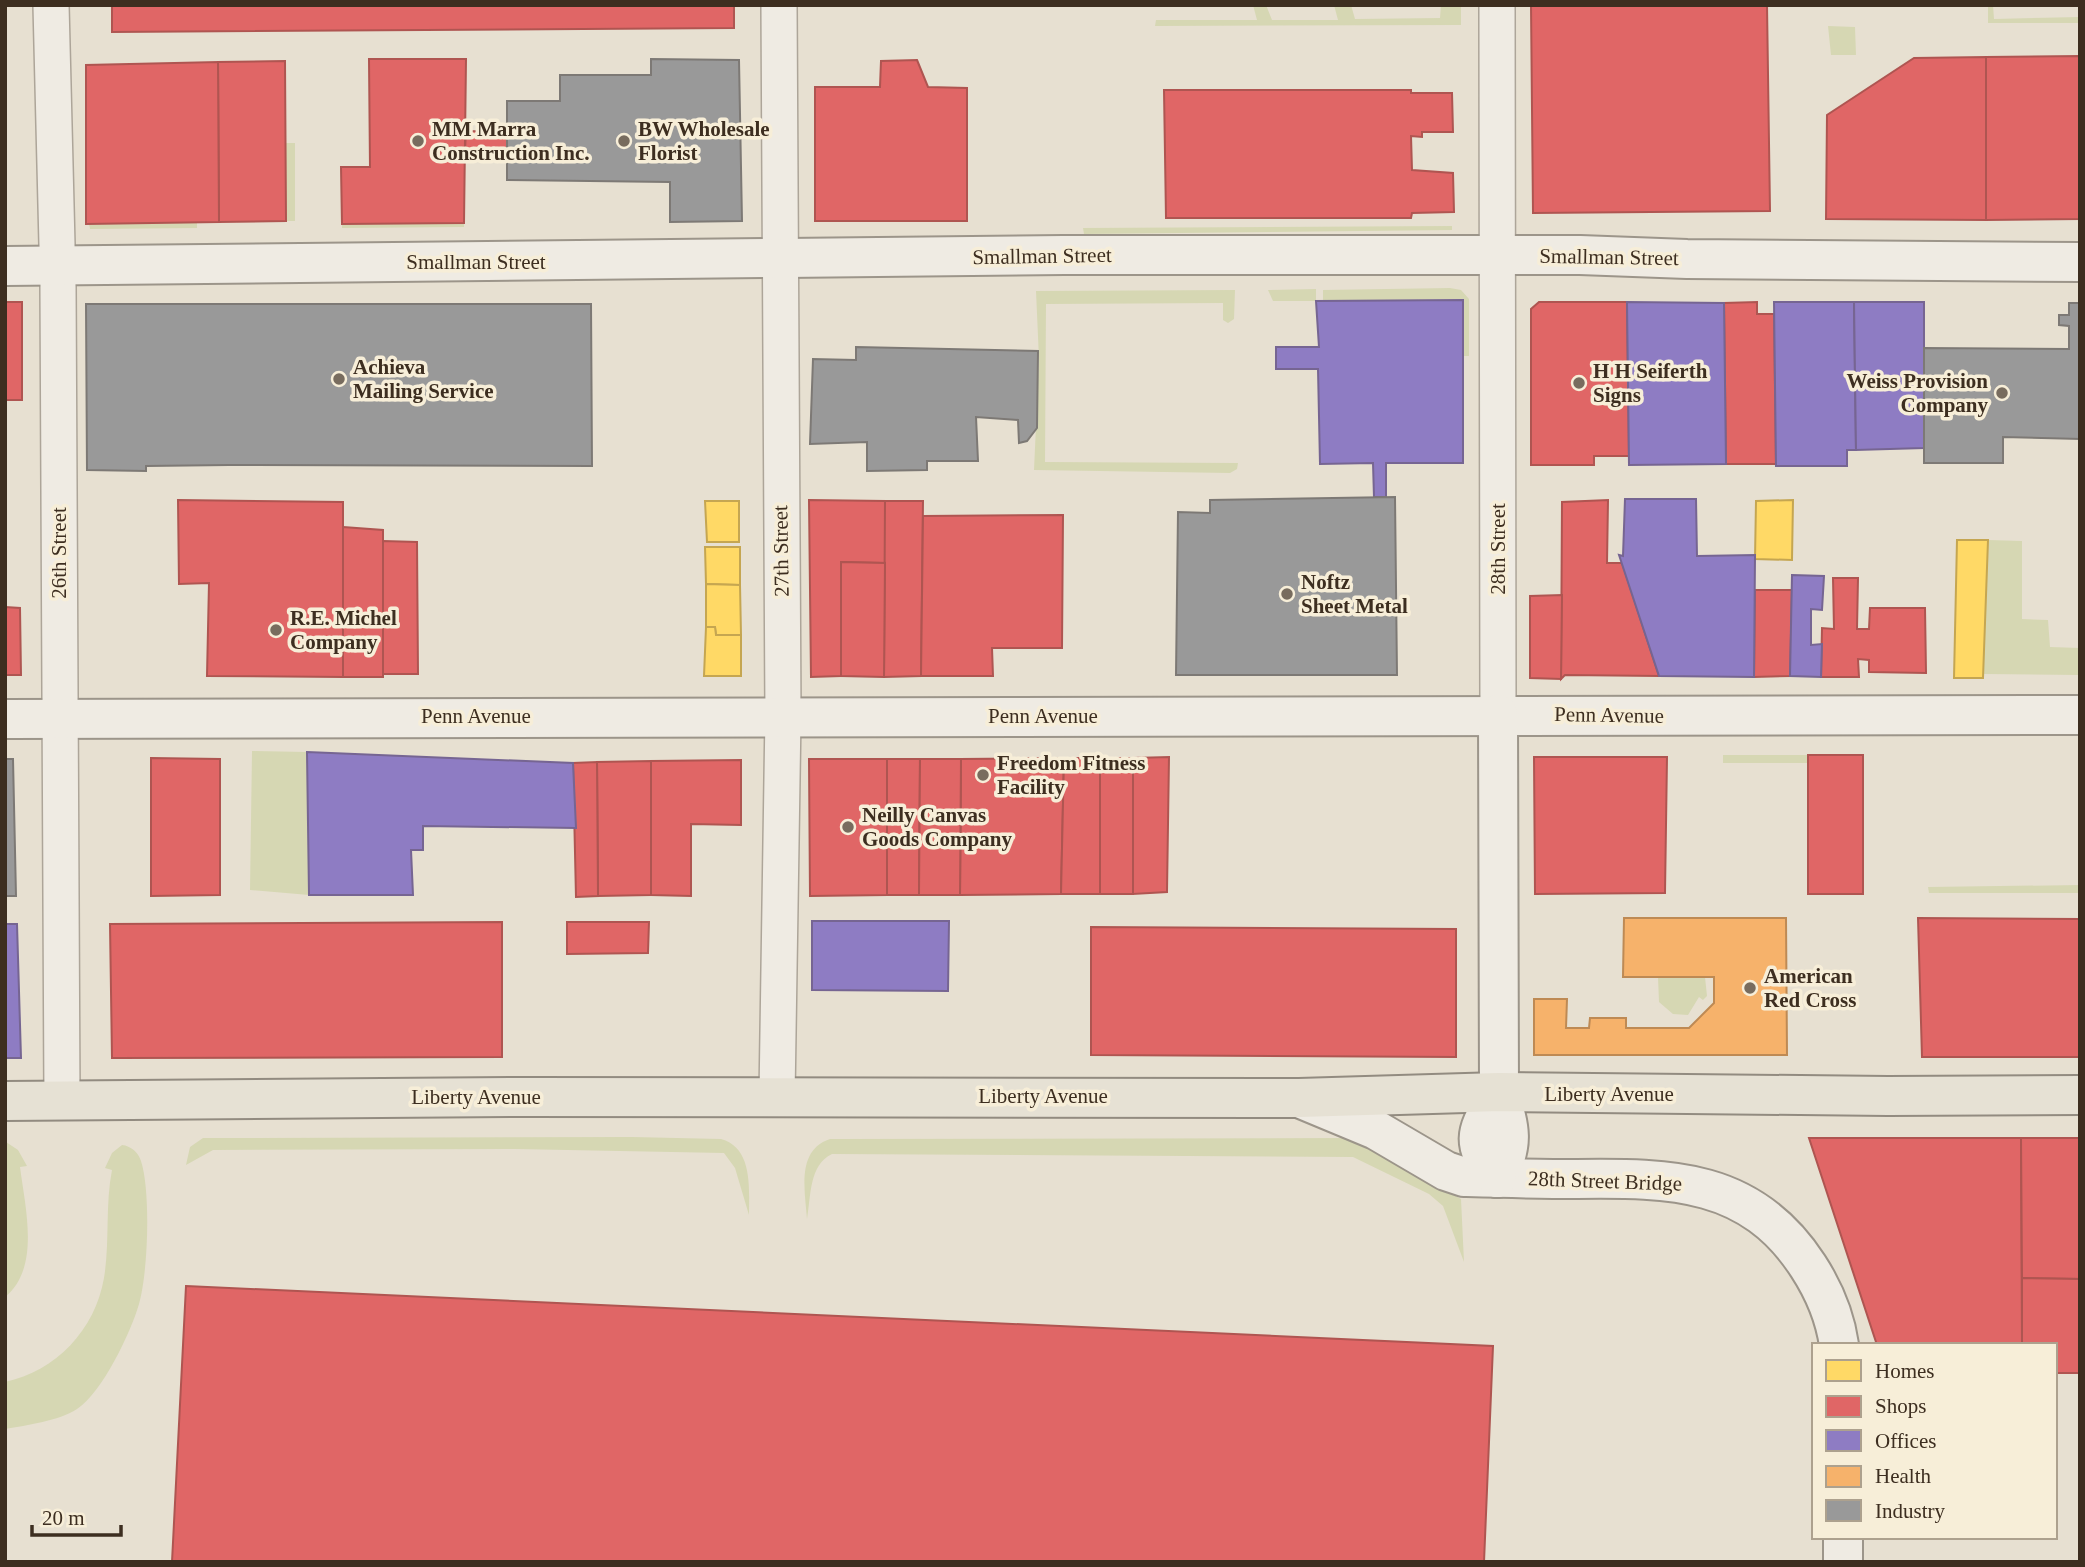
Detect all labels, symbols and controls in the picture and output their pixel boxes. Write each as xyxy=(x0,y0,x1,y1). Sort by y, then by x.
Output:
place label: MM Marra Construction Inc. xyxy=(432,117,590,165)
place label: BW Wholesale Florist xyxy=(638,117,770,165)
marker: MM Marra Construction Inc. xyxy=(410,133,426,149)
marker: BW Wholesale Florist xyxy=(616,133,632,149)
street label: Smallman Street xyxy=(972,243,1112,269)
street label: Smallman Street xyxy=(1539,244,1679,270)
street label: Smallman Street xyxy=(406,250,546,274)
place label: Achieva Mailing Service xyxy=(353,355,494,403)
place label: H H Seiferth Signs xyxy=(1593,359,1708,407)
place label: Weiss Provision Company xyxy=(1847,369,1988,417)
marker: Achieva Mailing Service xyxy=(331,371,347,387)
marker: H H Seiferth Signs xyxy=(1571,375,1587,391)
marker: Weiss Provision Company xyxy=(1994,385,2010,401)
street label: 28th Street xyxy=(1486,503,1510,595)
street label: 27th Street xyxy=(768,505,794,597)
street label: 26th Street xyxy=(47,507,71,599)
place label: Noftz Sheet Metal xyxy=(1301,570,1408,618)
marker: Noftz Sheet Metal xyxy=(1279,586,1295,602)
place label: R.E. Michel Company xyxy=(290,606,397,654)
marker: R.E. Michel Company xyxy=(268,622,284,638)
street label: Penn Avenue xyxy=(1554,702,1664,728)
street label: Penn Avenue xyxy=(421,704,531,728)
street label: Penn Avenue xyxy=(988,704,1098,728)
place label: Freedom Fitness Facility xyxy=(997,751,1145,799)
marker: Freedom Fitness Facility xyxy=(975,767,991,783)
place label: Neilly Canvas Goods Company xyxy=(862,803,1012,851)
marker: Neilly Canvas Goods Company xyxy=(840,819,856,835)
place label: American Red Cross xyxy=(1764,964,1856,1012)
marker: American Red Cross xyxy=(1742,980,1758,996)
street label: Liberty Avenue xyxy=(1544,1082,1674,1106)
street label: Liberty Avenue xyxy=(978,1084,1108,1108)
street label: Liberty Avenue xyxy=(411,1085,541,1109)
street label: 28th Street Bridge xyxy=(1528,1166,1682,1196)
legend xyxy=(1812,1343,2057,1539)
text: Homes xyxy=(1875,1359,1935,1383)
text: Shops xyxy=(1875,1394,1926,1418)
text: Offices xyxy=(1875,1429,1936,1453)
text: Health xyxy=(1875,1464,1931,1488)
scale bar xyxy=(32,1494,121,1538)
text: Industry xyxy=(1875,1499,1945,1523)
text: 20 m xyxy=(42,1506,85,1530)

